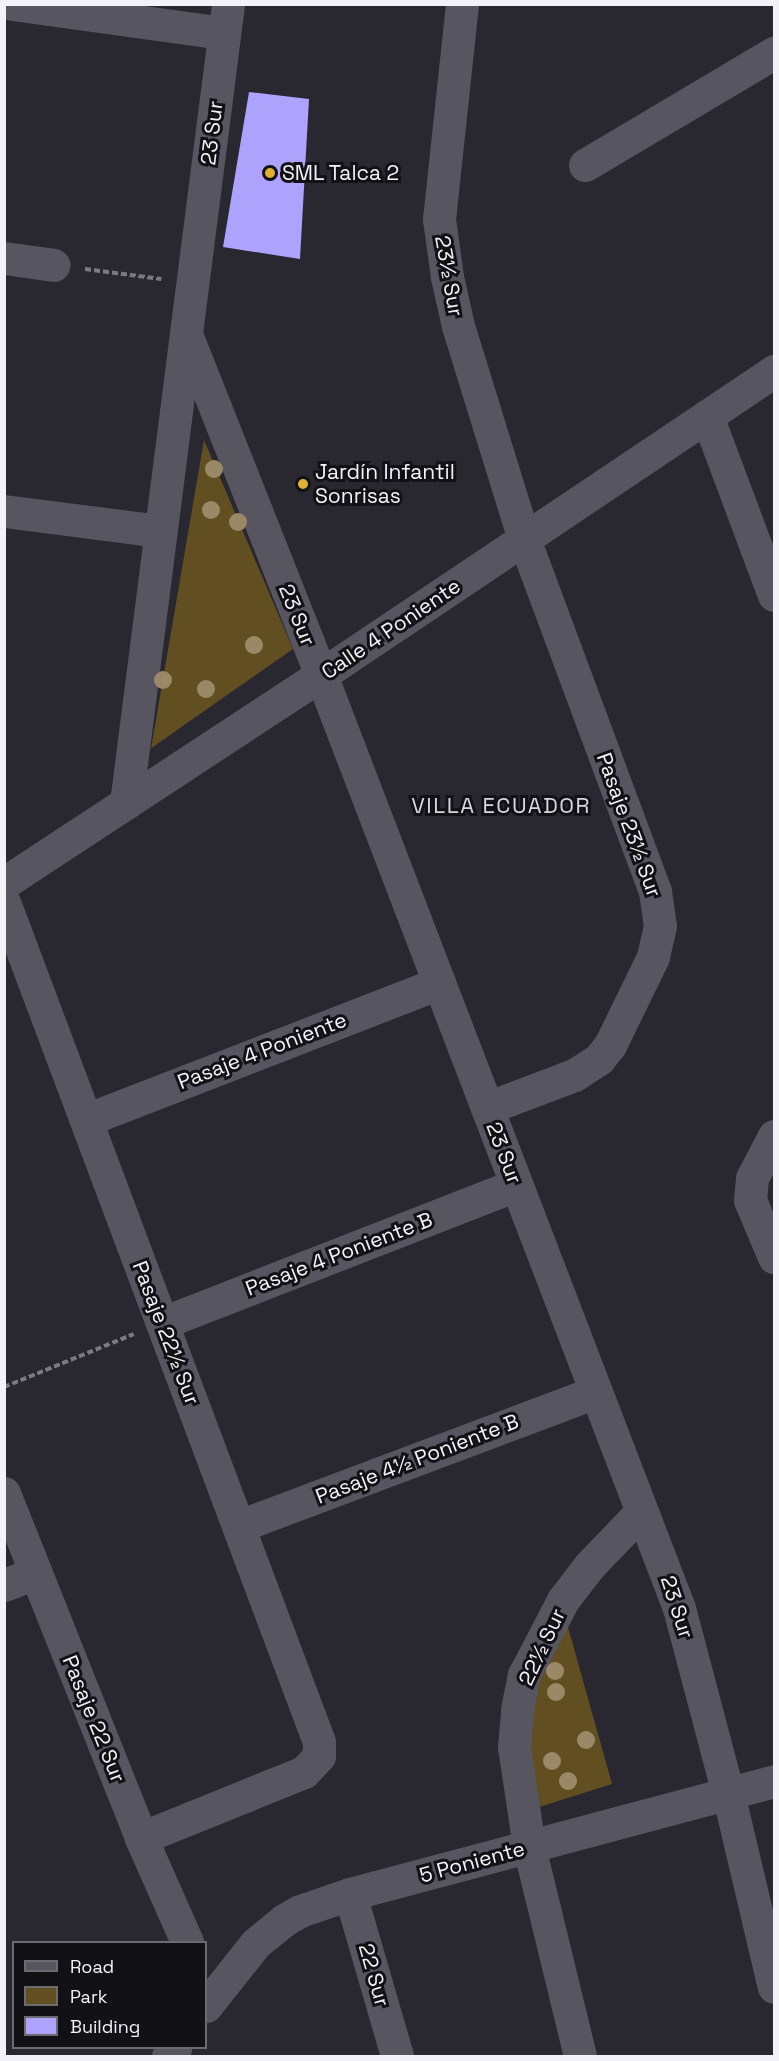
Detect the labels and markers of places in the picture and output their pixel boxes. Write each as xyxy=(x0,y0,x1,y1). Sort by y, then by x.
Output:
place label: SML Talca 2 xyxy=(282,160,400,186)
marker: SML Talca 2 xyxy=(263,166,277,180)
place label: Jardín Infantil Sonrisas xyxy=(315,459,455,509)
marker: Jardín Infantil Sonrisas xyxy=(296,477,310,491)

